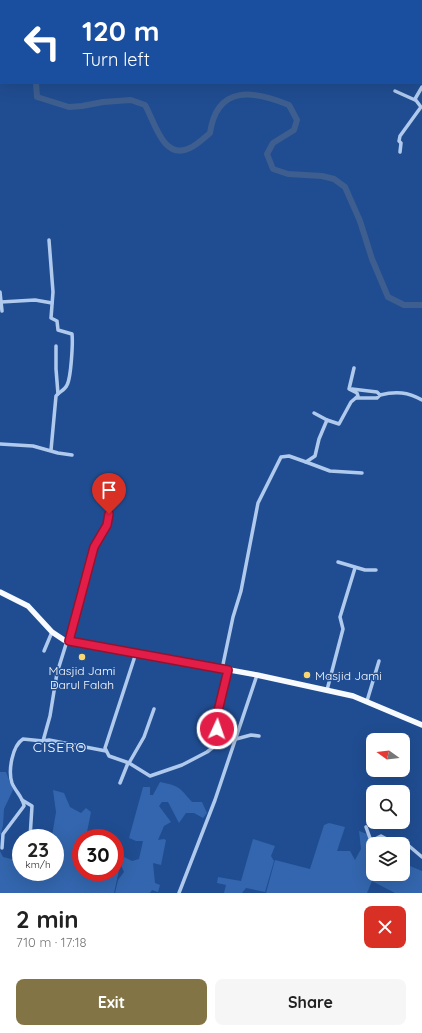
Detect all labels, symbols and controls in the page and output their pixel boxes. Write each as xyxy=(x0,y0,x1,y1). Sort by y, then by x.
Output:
text: 120 m xyxy=(82,13,160,48)
icon: left xyxy=(16,16,68,68)
text: Turn left xyxy=(82,48,150,71)
pin xyxy=(92,473,126,514)
icon: arrive xyxy=(98,479,120,501)
marker: Masjid Jami Darul Falah xyxy=(77,652,87,662)
place label: Masjid Jami Darul Falah xyxy=(49,663,115,692)
place label: Masjid Jami xyxy=(315,668,382,683)
marker: Masjid Jami xyxy=(302,670,312,680)
position arrow xyxy=(196,708,238,750)
north arrow xyxy=(366,733,410,777)
map controls xyxy=(366,733,410,881)
district label: CISERO xyxy=(33,738,87,756)
button: search xyxy=(366,785,410,829)
speed limit sign: 30 xyxy=(72,829,124,881)
text: 23 xyxy=(27,837,49,862)
button: layers xyxy=(366,837,410,881)
text: km/h xyxy=(25,858,51,871)
text: 2 min xyxy=(16,904,78,934)
button: close xyxy=(364,906,406,948)
text: 710 m · 17:18 xyxy=(16,934,87,950)
button: Exit xyxy=(16,979,207,1025)
button: Share xyxy=(215,979,406,1025)

